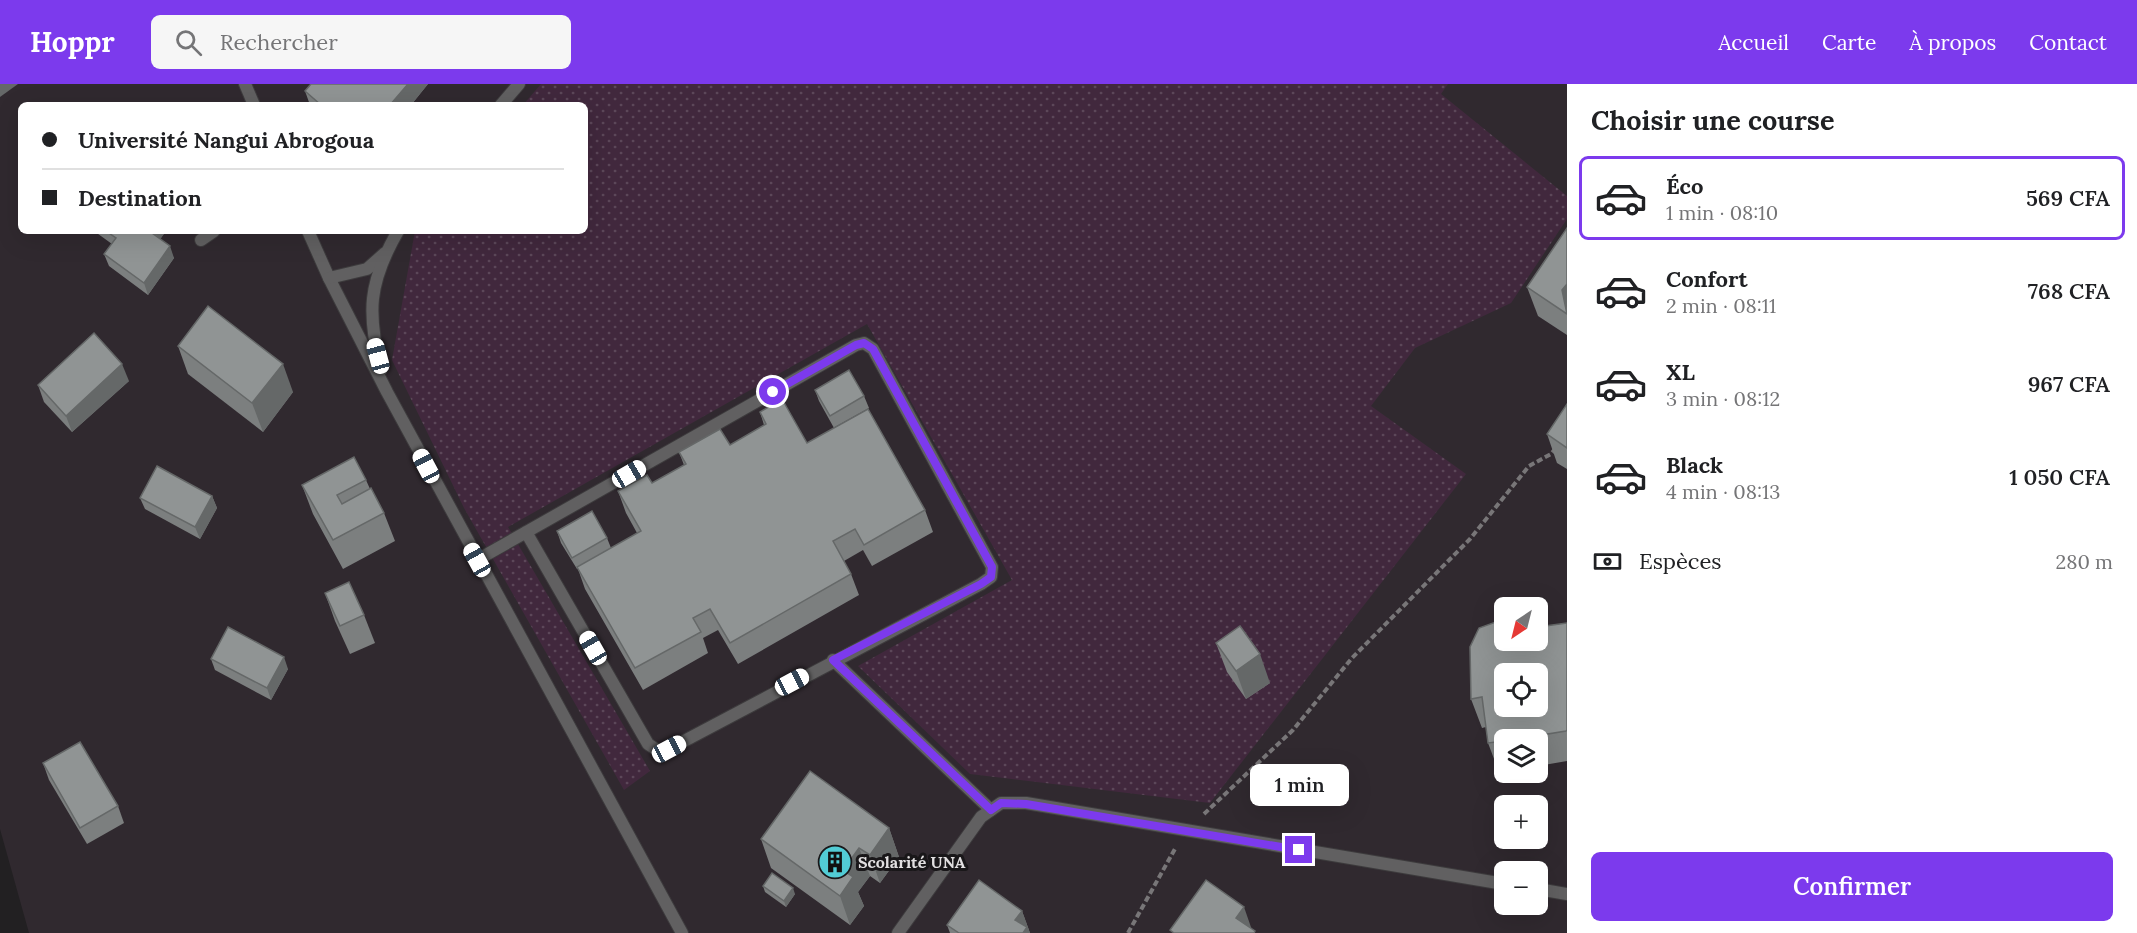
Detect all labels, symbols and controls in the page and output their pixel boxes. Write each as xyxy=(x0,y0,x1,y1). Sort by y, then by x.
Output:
search box xyxy=(151,15,571,69)
text: Hoppr xyxy=(30,24,115,60)
icon: search xyxy=(172,26,205,59)
text: Rechercher xyxy=(220,28,338,56)
text: Accueil xyxy=(1718,29,1789,56)
text: Carte xyxy=(1822,29,1876,56)
text: À propos xyxy=(1909,29,1996,56)
text: Contact xyxy=(2029,29,2107,56)
text: Choisir une course xyxy=(1591,103,1834,137)
text: Université Nangui Abrogoua xyxy=(78,126,374,154)
icon: car xyxy=(1594,171,1648,225)
text: Éco xyxy=(1666,172,1703,200)
text: Destination xyxy=(78,184,202,212)
text: 569 CFA xyxy=(2026,184,2110,212)
text: 1 min · 08:10 xyxy=(1666,200,1778,225)
icon: car xyxy=(1594,264,1648,318)
text: Confort xyxy=(1666,265,1748,293)
text: 768 CFA xyxy=(2028,277,2110,305)
text: 2 min · 08:11 xyxy=(1666,293,1776,318)
car xyxy=(365,336,391,376)
icon: car xyxy=(1594,357,1648,411)
text: XL xyxy=(1666,358,1695,386)
text: 967 CFA xyxy=(2028,370,2110,398)
route start xyxy=(759,378,786,405)
text: 3 min · 08:12 xyxy=(1666,386,1780,411)
car xyxy=(410,446,442,486)
icon: car xyxy=(1594,450,1648,504)
text: Black xyxy=(1666,451,1723,479)
car xyxy=(609,457,649,491)
text: 1 050 CFA xyxy=(2009,463,2110,491)
text: 4 min · 08:13 xyxy=(1666,479,1780,504)
car xyxy=(460,540,494,580)
icon: cash xyxy=(1591,545,1624,578)
text: Espèces xyxy=(1639,547,1722,575)
text: 280 m xyxy=(2055,549,2113,574)
north arrow xyxy=(1494,597,1548,651)
map controls xyxy=(1494,597,1548,915)
car xyxy=(576,628,610,668)
button: locate xyxy=(1494,663,1548,717)
car xyxy=(772,666,812,698)
button: layers xyxy=(1494,729,1548,783)
car xyxy=(649,733,689,765)
callout: 1 min xyxy=(1250,763,1348,805)
text: 1 min xyxy=(1274,772,1325,797)
button: + xyxy=(1494,795,1548,849)
route end xyxy=(1285,836,1312,863)
building icon: Scolarité UNA xyxy=(817,844,853,880)
place label: Scolarité UNA xyxy=(858,852,966,872)
button: Confirmer xyxy=(1591,852,2113,921)
button: − xyxy=(1494,861,1548,915)

